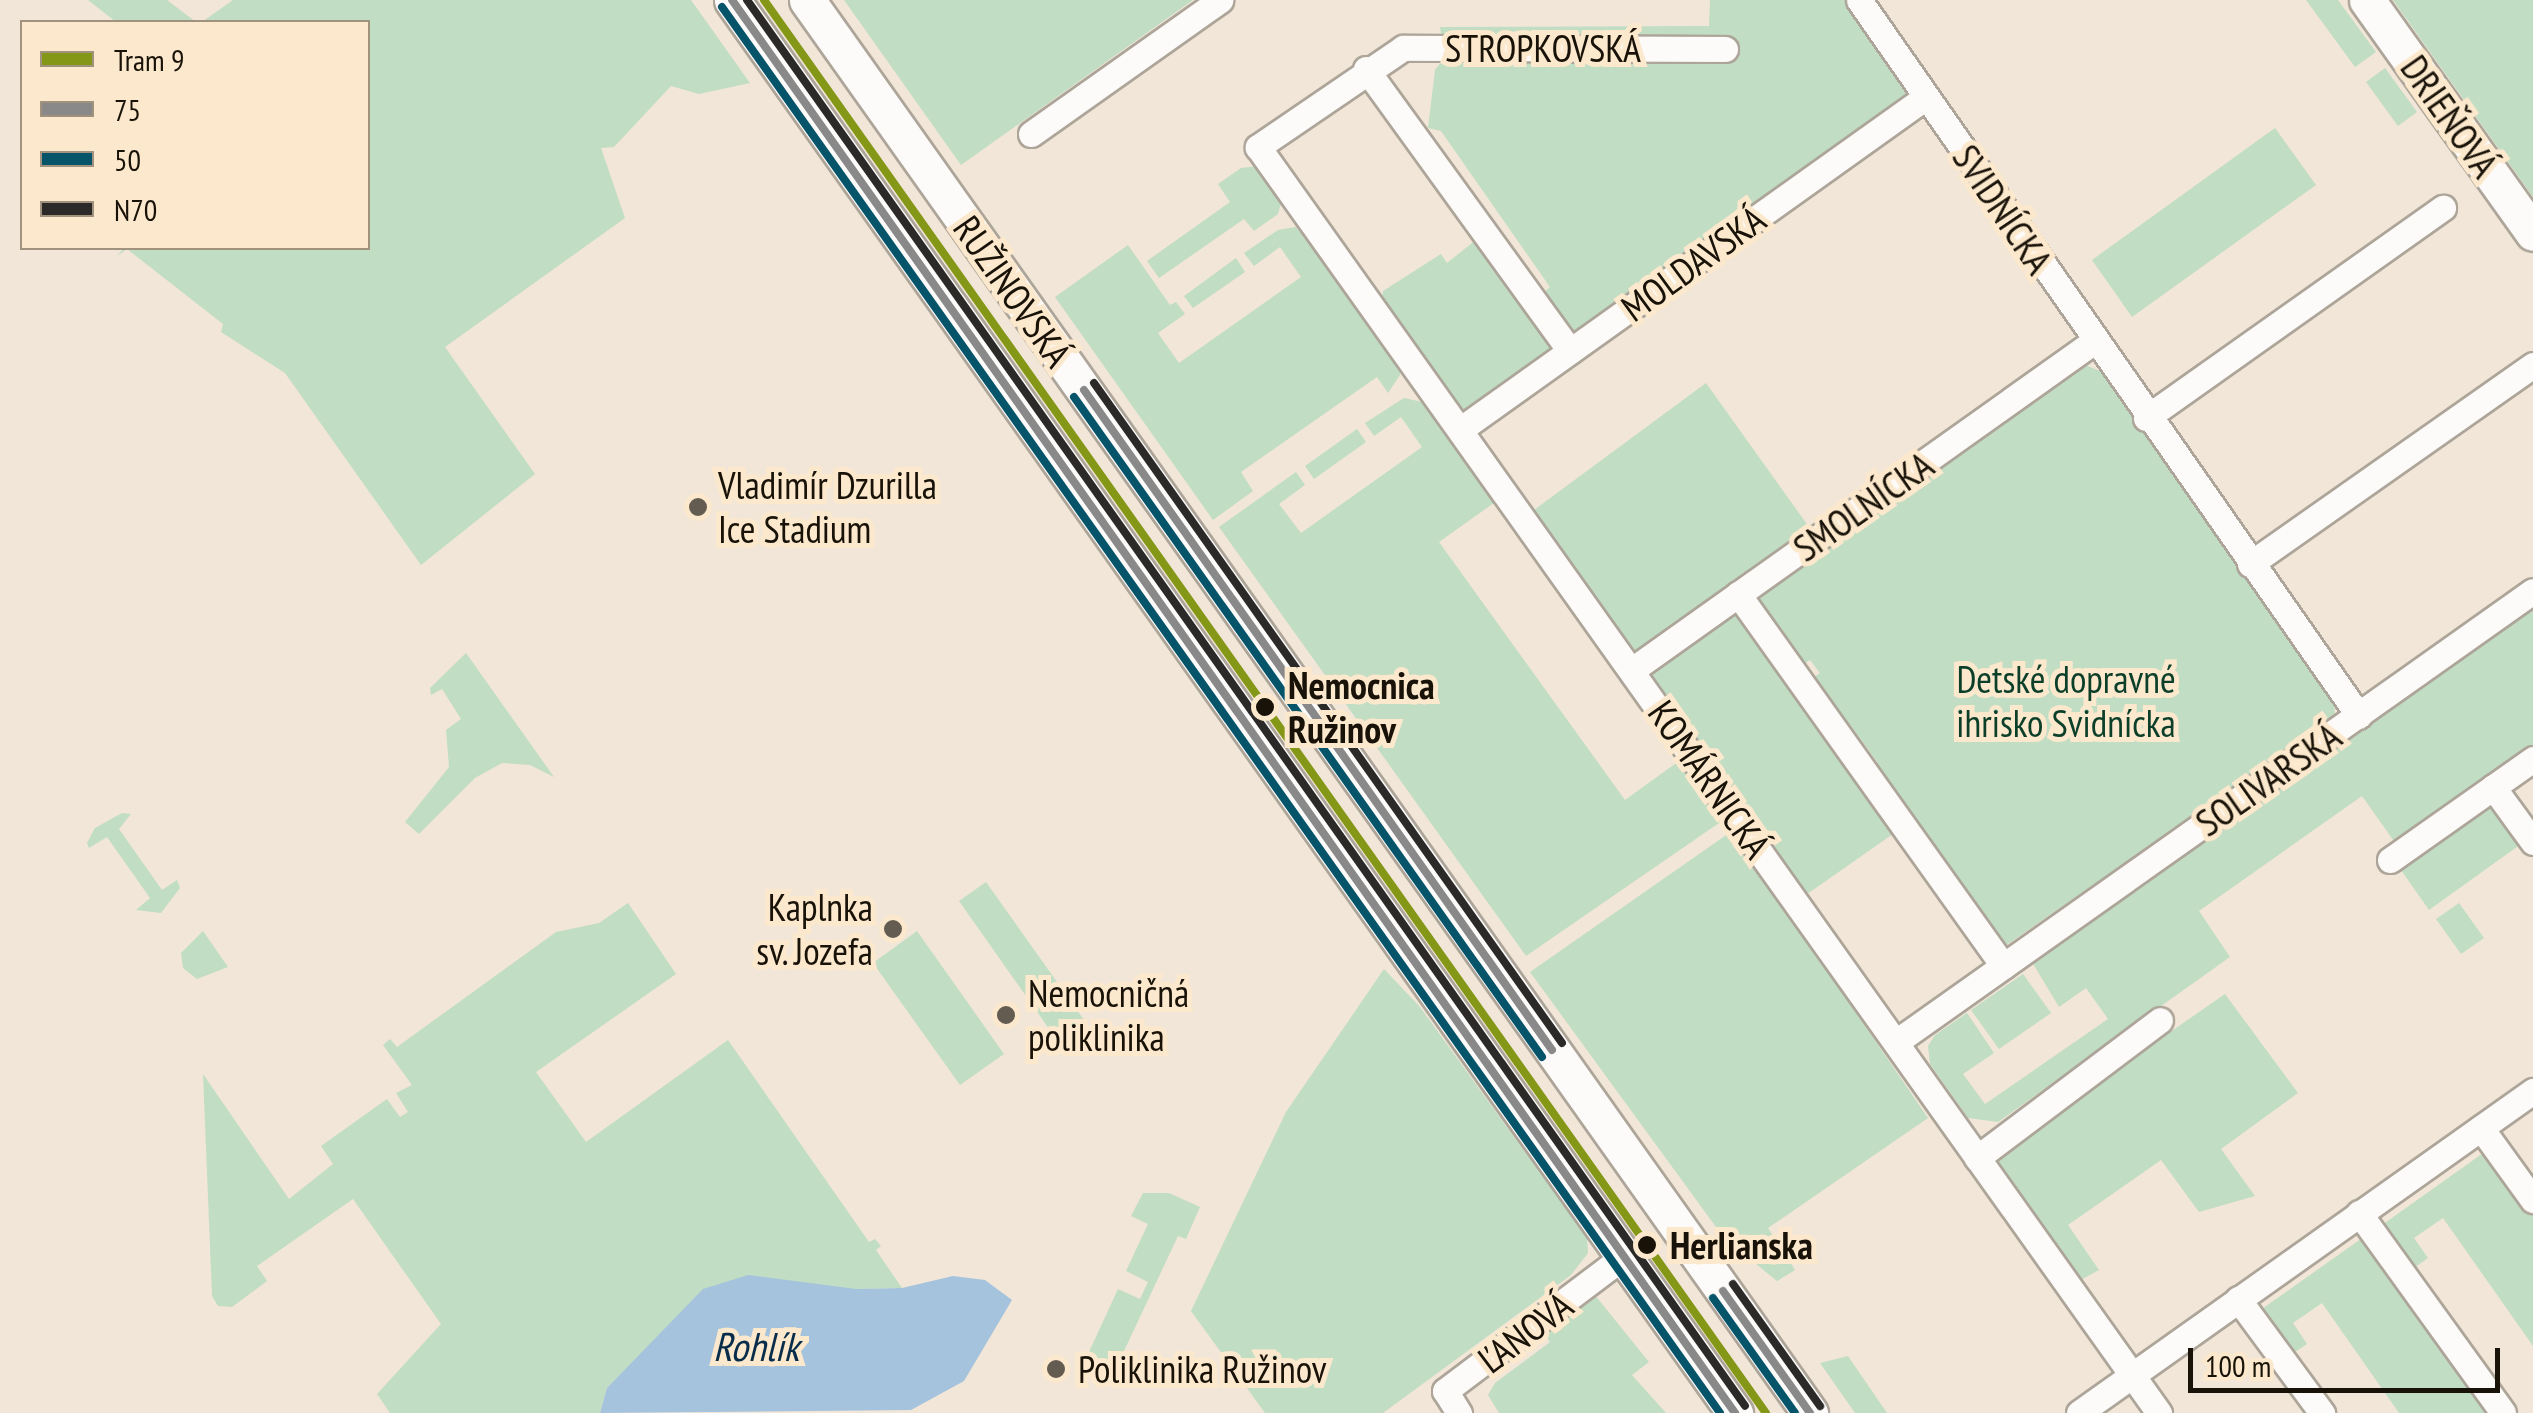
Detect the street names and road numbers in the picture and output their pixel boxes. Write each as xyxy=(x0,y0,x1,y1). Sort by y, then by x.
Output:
street label: STROPKOVSKÁ xyxy=(1445,25,1641,71)
street label: DRIEŇOVÁ xyxy=(2392,46,2508,186)
street label: SVIDNÍCKA xyxy=(1944,136,2062,282)
street label: MOLDAVSKÁ xyxy=(1612,196,1774,330)
street label: RUŽINOVSKÁ xyxy=(945,207,1081,375)
street label: SMOLNÍCKA xyxy=(1785,442,1941,570)
street label: KOMÁRNICKÁ xyxy=(1639,691,1781,867)
street label: SOLIVARSKÁ xyxy=(2187,713,2349,845)
street label: ĽANOVÁ xyxy=(1469,1282,1581,1382)

